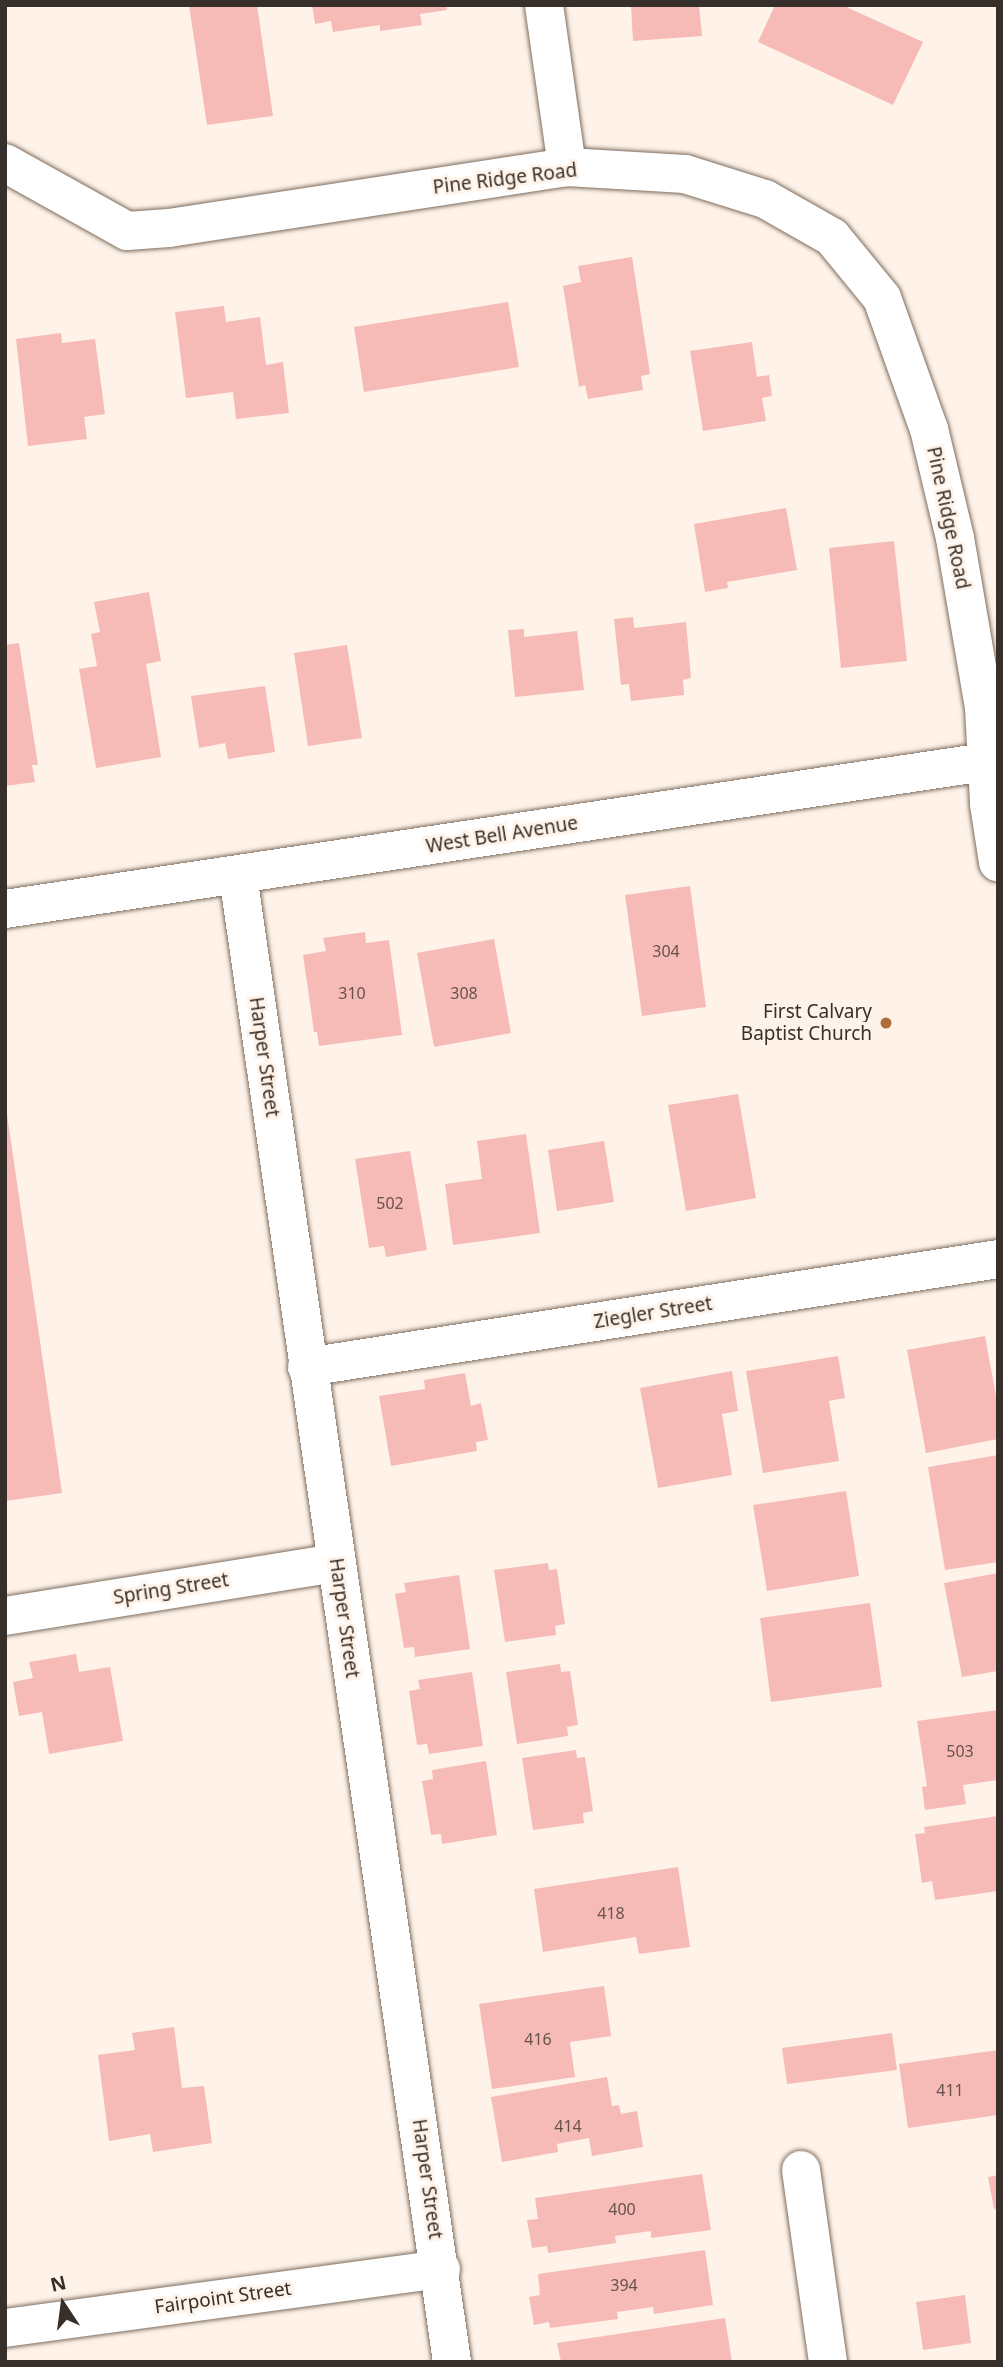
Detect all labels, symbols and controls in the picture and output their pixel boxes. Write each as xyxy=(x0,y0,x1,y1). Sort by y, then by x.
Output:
street label: Pine Ridge Road xyxy=(432,159,578,199)
street label: Pine Ridge Road xyxy=(922,445,974,591)
street label: West Bell Avenue xyxy=(424,812,580,858)
house number: 304 xyxy=(652,941,680,961)
house number: 310 xyxy=(338,983,366,1003)
house number: 308 xyxy=(450,983,478,1003)
street label: Harper Street xyxy=(244,996,284,1118)
place label: First Calvary Baptist Church xyxy=(741,1001,872,1045)
marker: First Calvary Baptist Church xyxy=(878,1015,894,1031)
house number: 502 xyxy=(376,1193,404,1213)
street label: Ziegler Street xyxy=(592,1292,714,1334)
street label: Harper Street xyxy=(324,1557,364,1679)
street label: Spring Street xyxy=(112,1569,230,1609)
house number: 503 xyxy=(946,1741,974,1761)
house number: 418 xyxy=(597,1903,625,1923)
house number: 416 xyxy=(524,2029,552,2049)
house number: 411 xyxy=(936,2080,964,2100)
house number: 414 xyxy=(554,2116,582,2136)
street label: Harper Street xyxy=(407,2118,447,2240)
house number: 400 xyxy=(608,2199,636,2219)
north arrow xyxy=(28,2269,98,2339)
text: N xyxy=(48,2269,69,2298)
house number: 394 xyxy=(610,2275,638,2295)
street label: Fairpoint Street xyxy=(153,2277,293,2319)

